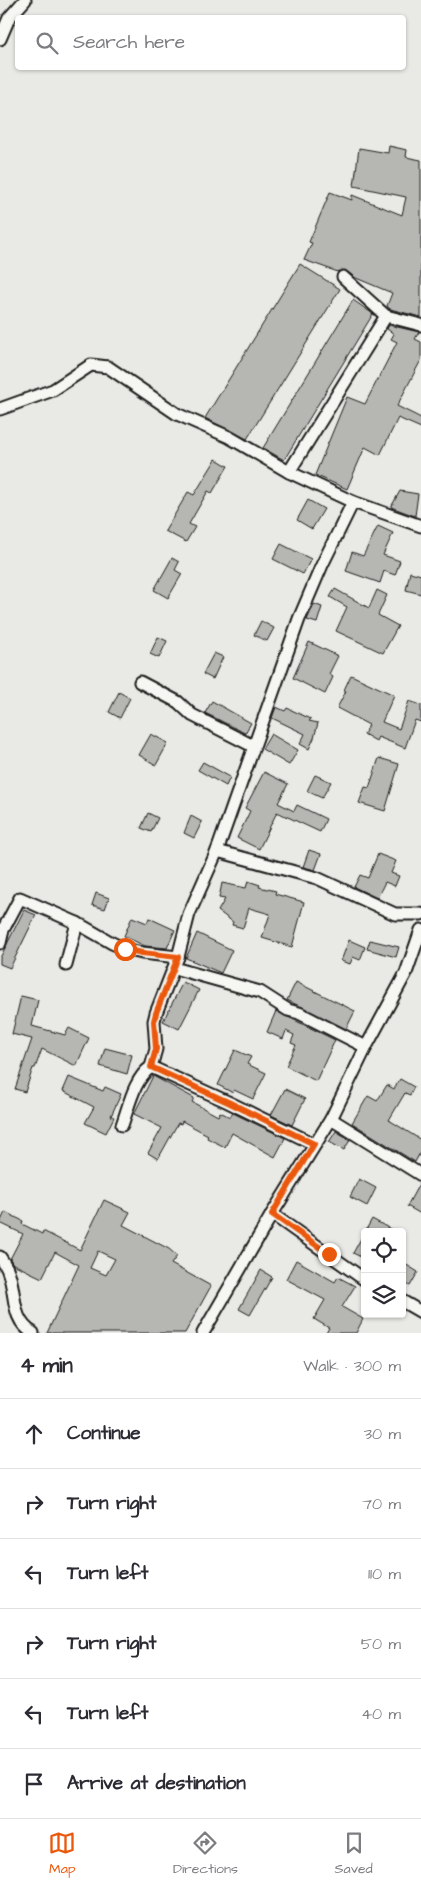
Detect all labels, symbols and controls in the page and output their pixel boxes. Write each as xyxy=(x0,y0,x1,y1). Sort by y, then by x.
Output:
search box xyxy=(15,15,406,70)
icon: search xyxy=(33,29,61,57)
text: Search here xyxy=(73,29,185,56)
route start xyxy=(114,938,137,961)
map controls xyxy=(361,1228,406,1318)
button: locate xyxy=(361,1228,406,1273)
route end xyxy=(318,1243,341,1266)
button: layers xyxy=(361,1273,406,1318)
text: 4 min xyxy=(20,1351,73,1380)
text: Walk · 300 m xyxy=(303,1355,401,1377)
icon: ahead xyxy=(20,1420,48,1448)
text: Continue xyxy=(67,1420,141,1447)
text: 30 m xyxy=(364,1423,401,1445)
icon: right xyxy=(20,1490,48,1518)
text: Turn right xyxy=(67,1490,156,1517)
text: 70 m xyxy=(362,1493,401,1515)
icon: left xyxy=(20,1560,48,1588)
text: Turn left xyxy=(67,1560,148,1587)
text: 110 m xyxy=(368,1563,401,1585)
icon: right xyxy=(20,1630,48,1658)
text: Turn right xyxy=(67,1630,156,1657)
text: 50 m xyxy=(361,1633,401,1655)
icon: left xyxy=(20,1700,48,1728)
text: Turn left xyxy=(67,1700,148,1727)
text: 40 m xyxy=(361,1703,401,1725)
icon: arrive xyxy=(20,1770,48,1798)
text: Arrive at destination xyxy=(67,1770,246,1797)
tab: Map xyxy=(48,1829,76,1879)
tab: Directions xyxy=(173,1829,238,1879)
tab: Saved xyxy=(335,1829,373,1879)

